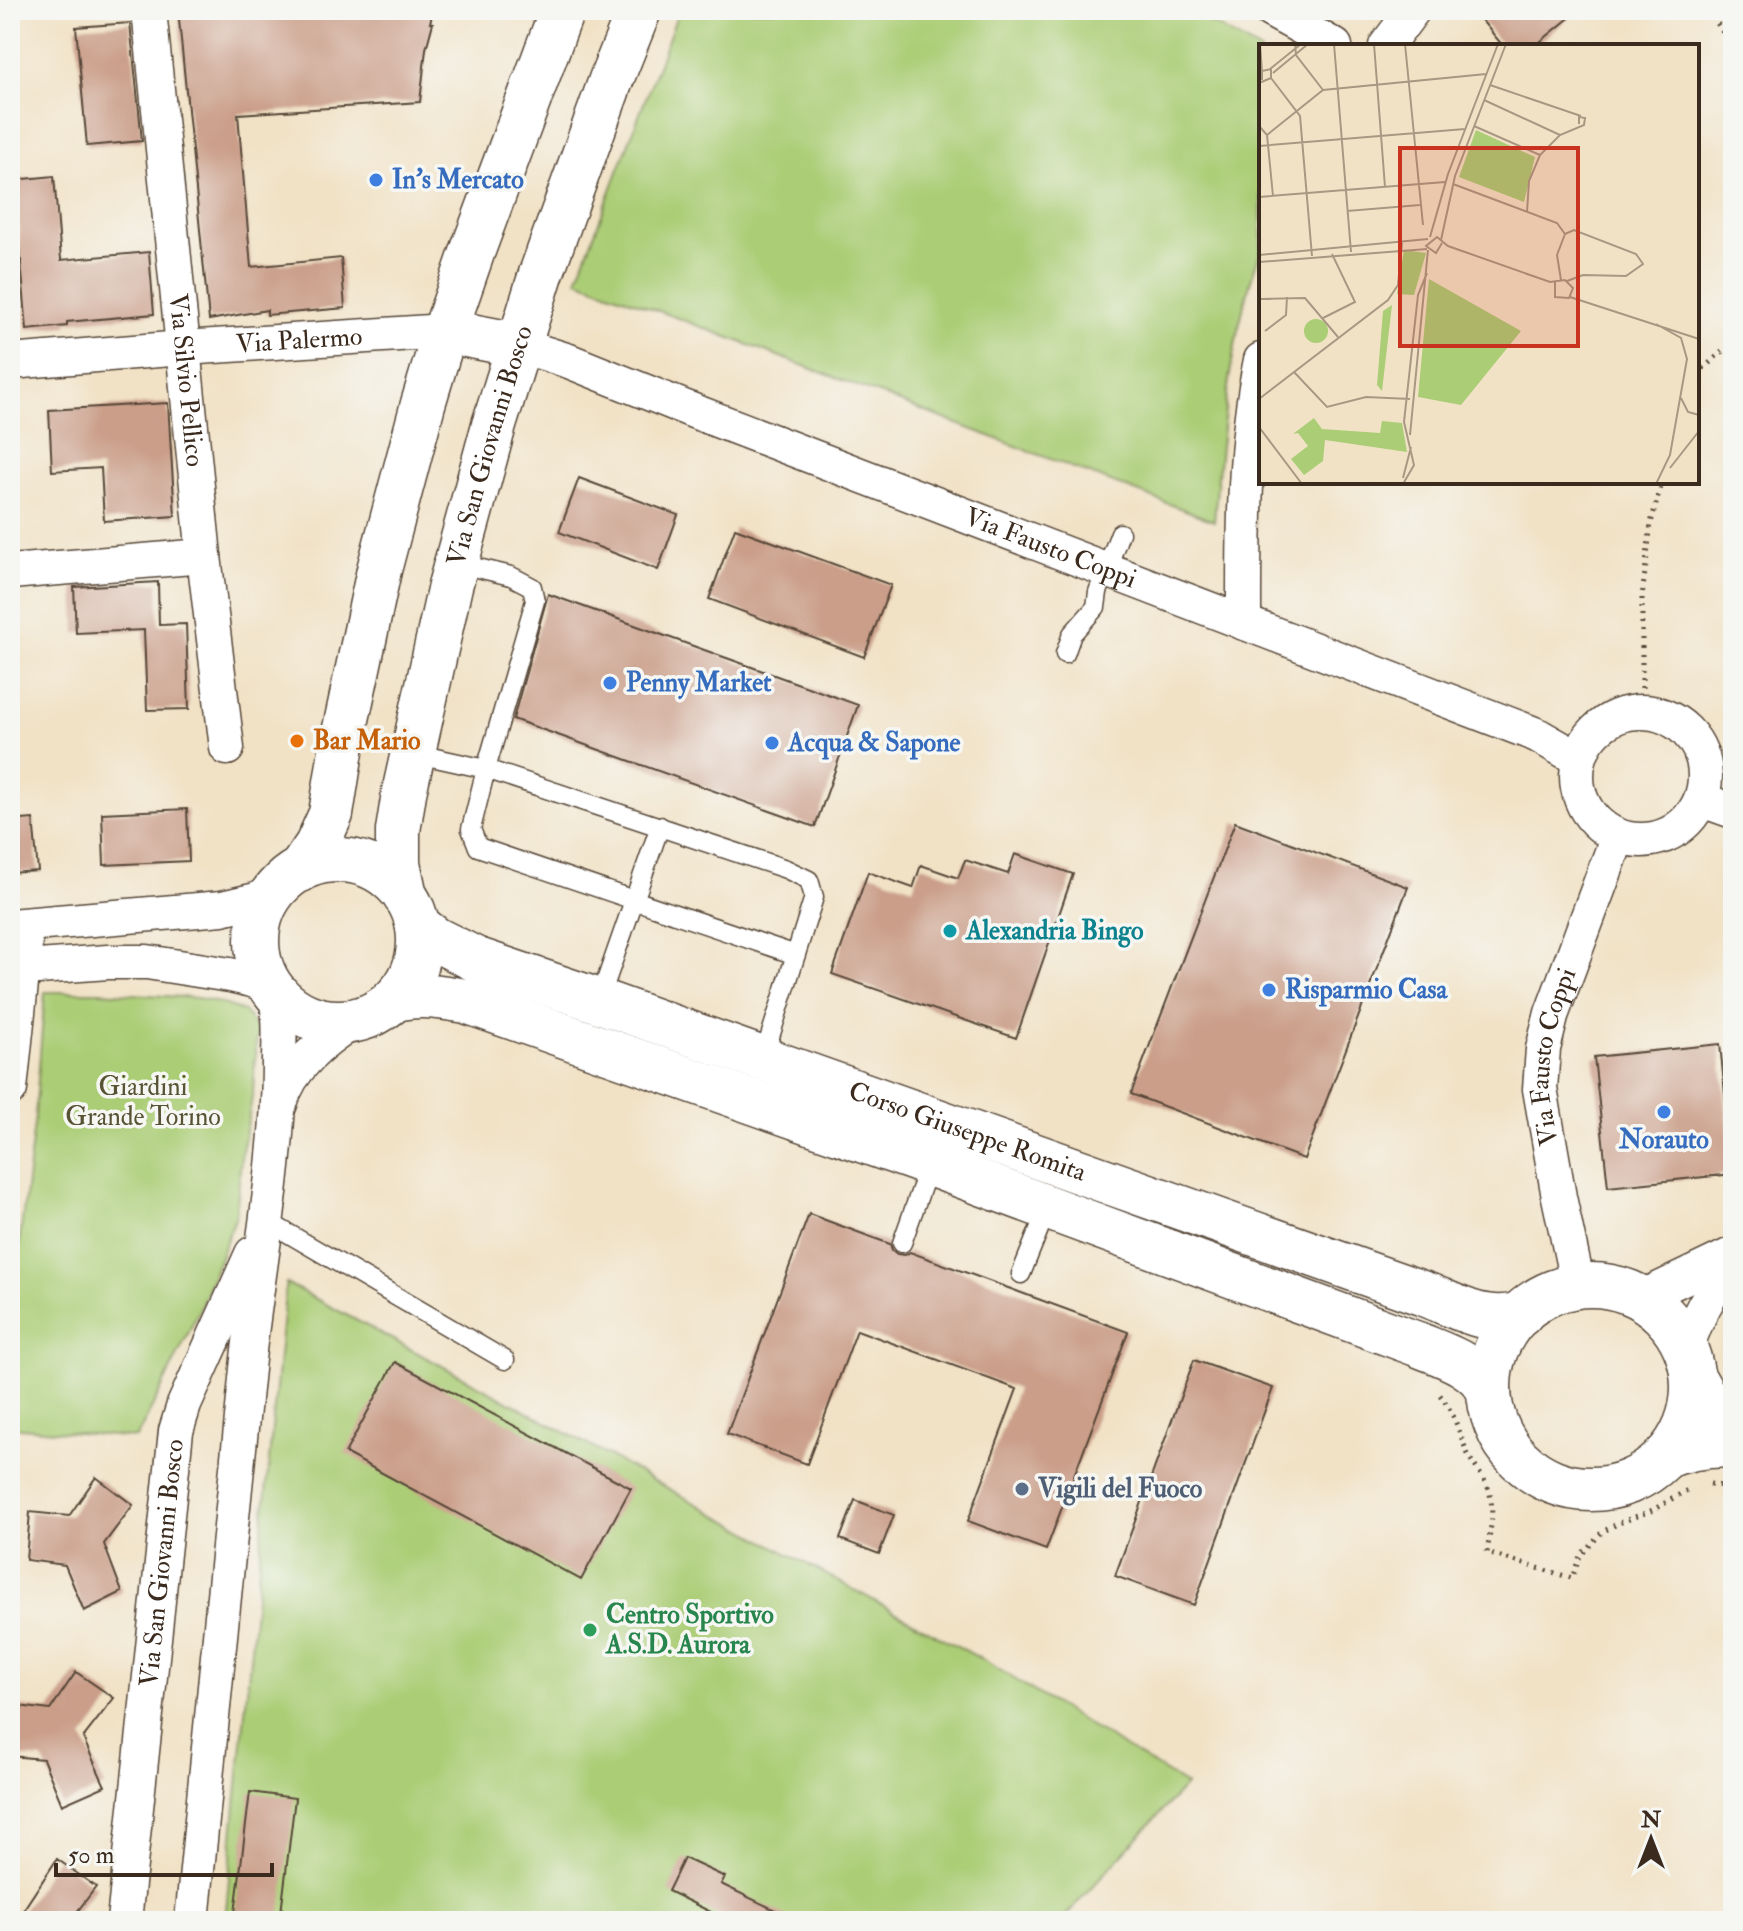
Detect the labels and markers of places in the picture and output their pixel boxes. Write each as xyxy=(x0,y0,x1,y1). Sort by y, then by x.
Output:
place label: In's Mercato xyxy=(392,164,524,196)
marker: In's Mercato xyxy=(367,171,385,189)
place label: Penny Market xyxy=(626,667,772,700)
marker: Penny Market xyxy=(601,674,619,692)
place label: Bar Mario xyxy=(313,725,421,757)
place label: Acqua & Sapone xyxy=(787,727,961,760)
marker: Bar Mario xyxy=(288,732,306,750)
marker: Acqua & Sapone xyxy=(763,734,781,752)
place label: Alexandria Bingo xyxy=(965,915,1144,948)
marker: Alexandria Bingo xyxy=(941,922,959,940)
place label: Risparmio Casa xyxy=(1285,974,1448,1007)
marker: Risparmio Casa xyxy=(1260,981,1278,999)
marker: Norauto xyxy=(1655,1103,1673,1121)
place label: Norauto xyxy=(1618,1124,1709,1156)
place label: Vigili del Fuoco xyxy=(1037,1473,1203,1506)
marker: Vigili del Fuoco xyxy=(1013,1480,1031,1498)
place label: Centro Sportivo A.S.D. Aurora xyxy=(605,1599,774,1661)
marker: Centro Sportivo A.S.D. Aurora xyxy=(581,1621,599,1639)

